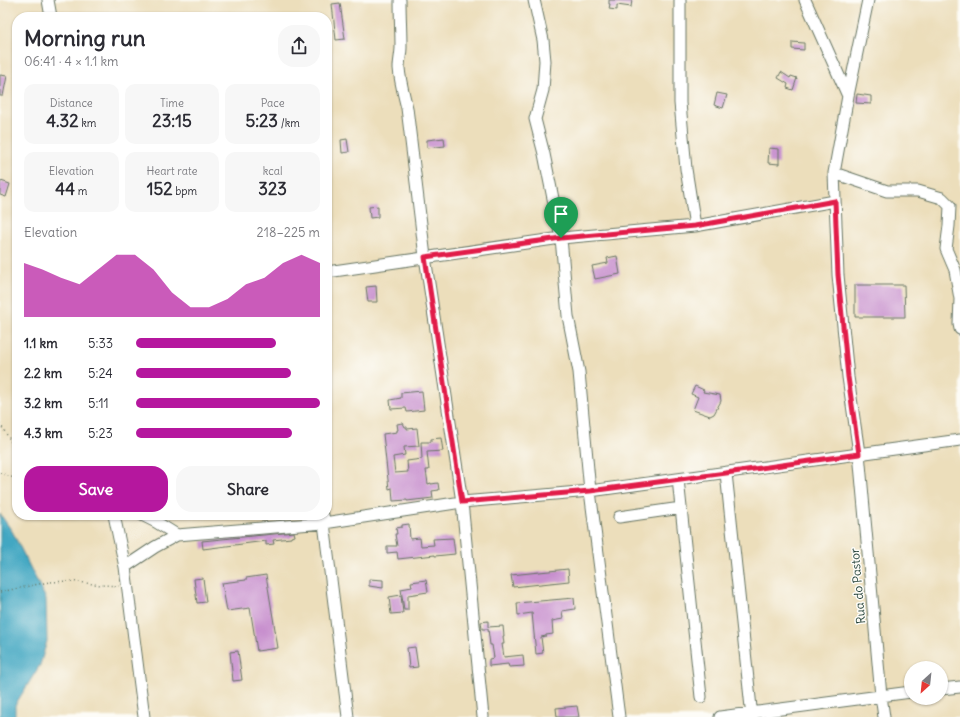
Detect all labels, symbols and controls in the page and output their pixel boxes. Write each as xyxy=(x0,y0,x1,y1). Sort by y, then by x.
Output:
text: Morning run xyxy=(24,24,146,52)
button: share xyxy=(278,25,320,67)
text: 06:41 · 4 × 1.1 km xyxy=(24,53,118,70)
text: Distance xyxy=(50,96,93,110)
text: Time xyxy=(160,96,184,110)
text: Pace xyxy=(261,96,285,110)
text: 4.32 xyxy=(46,110,79,132)
text: 23:15 xyxy=(152,110,192,132)
text: 5:23 xyxy=(245,110,278,132)
text: km xyxy=(79,116,96,130)
text: /km xyxy=(278,116,300,130)
text: Elevation xyxy=(49,164,94,178)
text: Heart rate xyxy=(146,164,198,178)
text: kcal xyxy=(263,164,283,178)
text: 44 xyxy=(55,178,75,200)
text: 152 xyxy=(147,178,173,200)
text: 323 xyxy=(258,178,287,200)
text: m xyxy=(75,184,87,198)
text: bpm xyxy=(173,184,197,198)
pin xyxy=(544,197,578,238)
icon: arrive xyxy=(550,203,572,225)
text: Elevation xyxy=(24,224,77,241)
text: 218–225 m xyxy=(257,224,320,241)
text: 1.1 km xyxy=(24,335,58,352)
text: 5:33 xyxy=(88,335,113,352)
text: 2.2 km xyxy=(24,365,62,382)
text: 5:24 xyxy=(88,365,113,382)
text: 3.2 km xyxy=(24,395,62,412)
text: 5:11 xyxy=(88,395,109,412)
text: 4.3 km xyxy=(24,425,63,442)
text: 5:23 xyxy=(88,425,113,442)
button: Save xyxy=(24,466,168,512)
button: Share xyxy=(176,466,320,512)
street label: Rua do Pastor xyxy=(847,548,868,624)
north arrow xyxy=(904,661,948,705)
map controls xyxy=(904,661,948,705)

